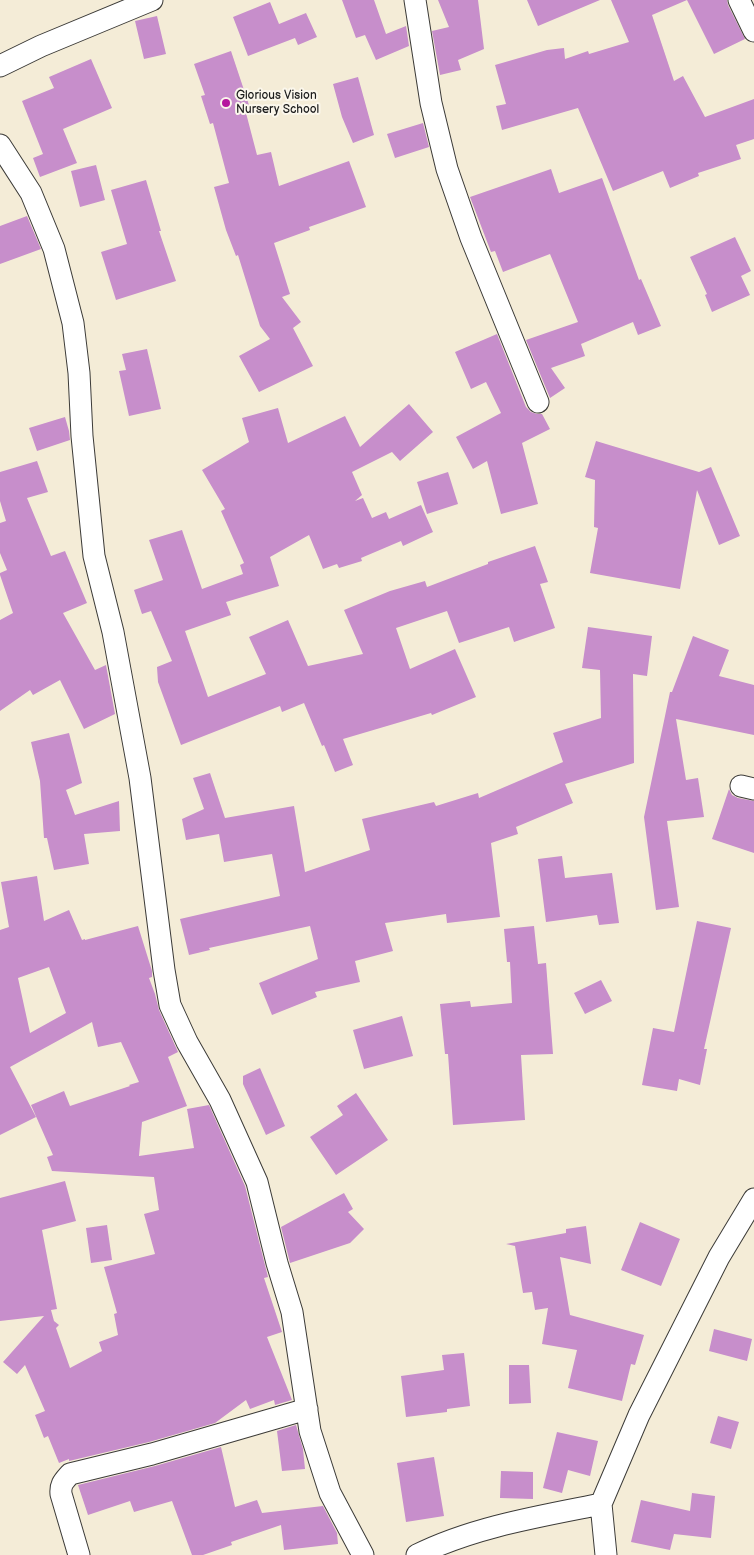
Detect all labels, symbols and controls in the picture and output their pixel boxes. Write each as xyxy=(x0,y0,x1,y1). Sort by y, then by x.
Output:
place label: Glorious Vision Nursery School xyxy=(236,89,319,117)
marker: Glorious Vision Nursery School xyxy=(220,97,232,109)

